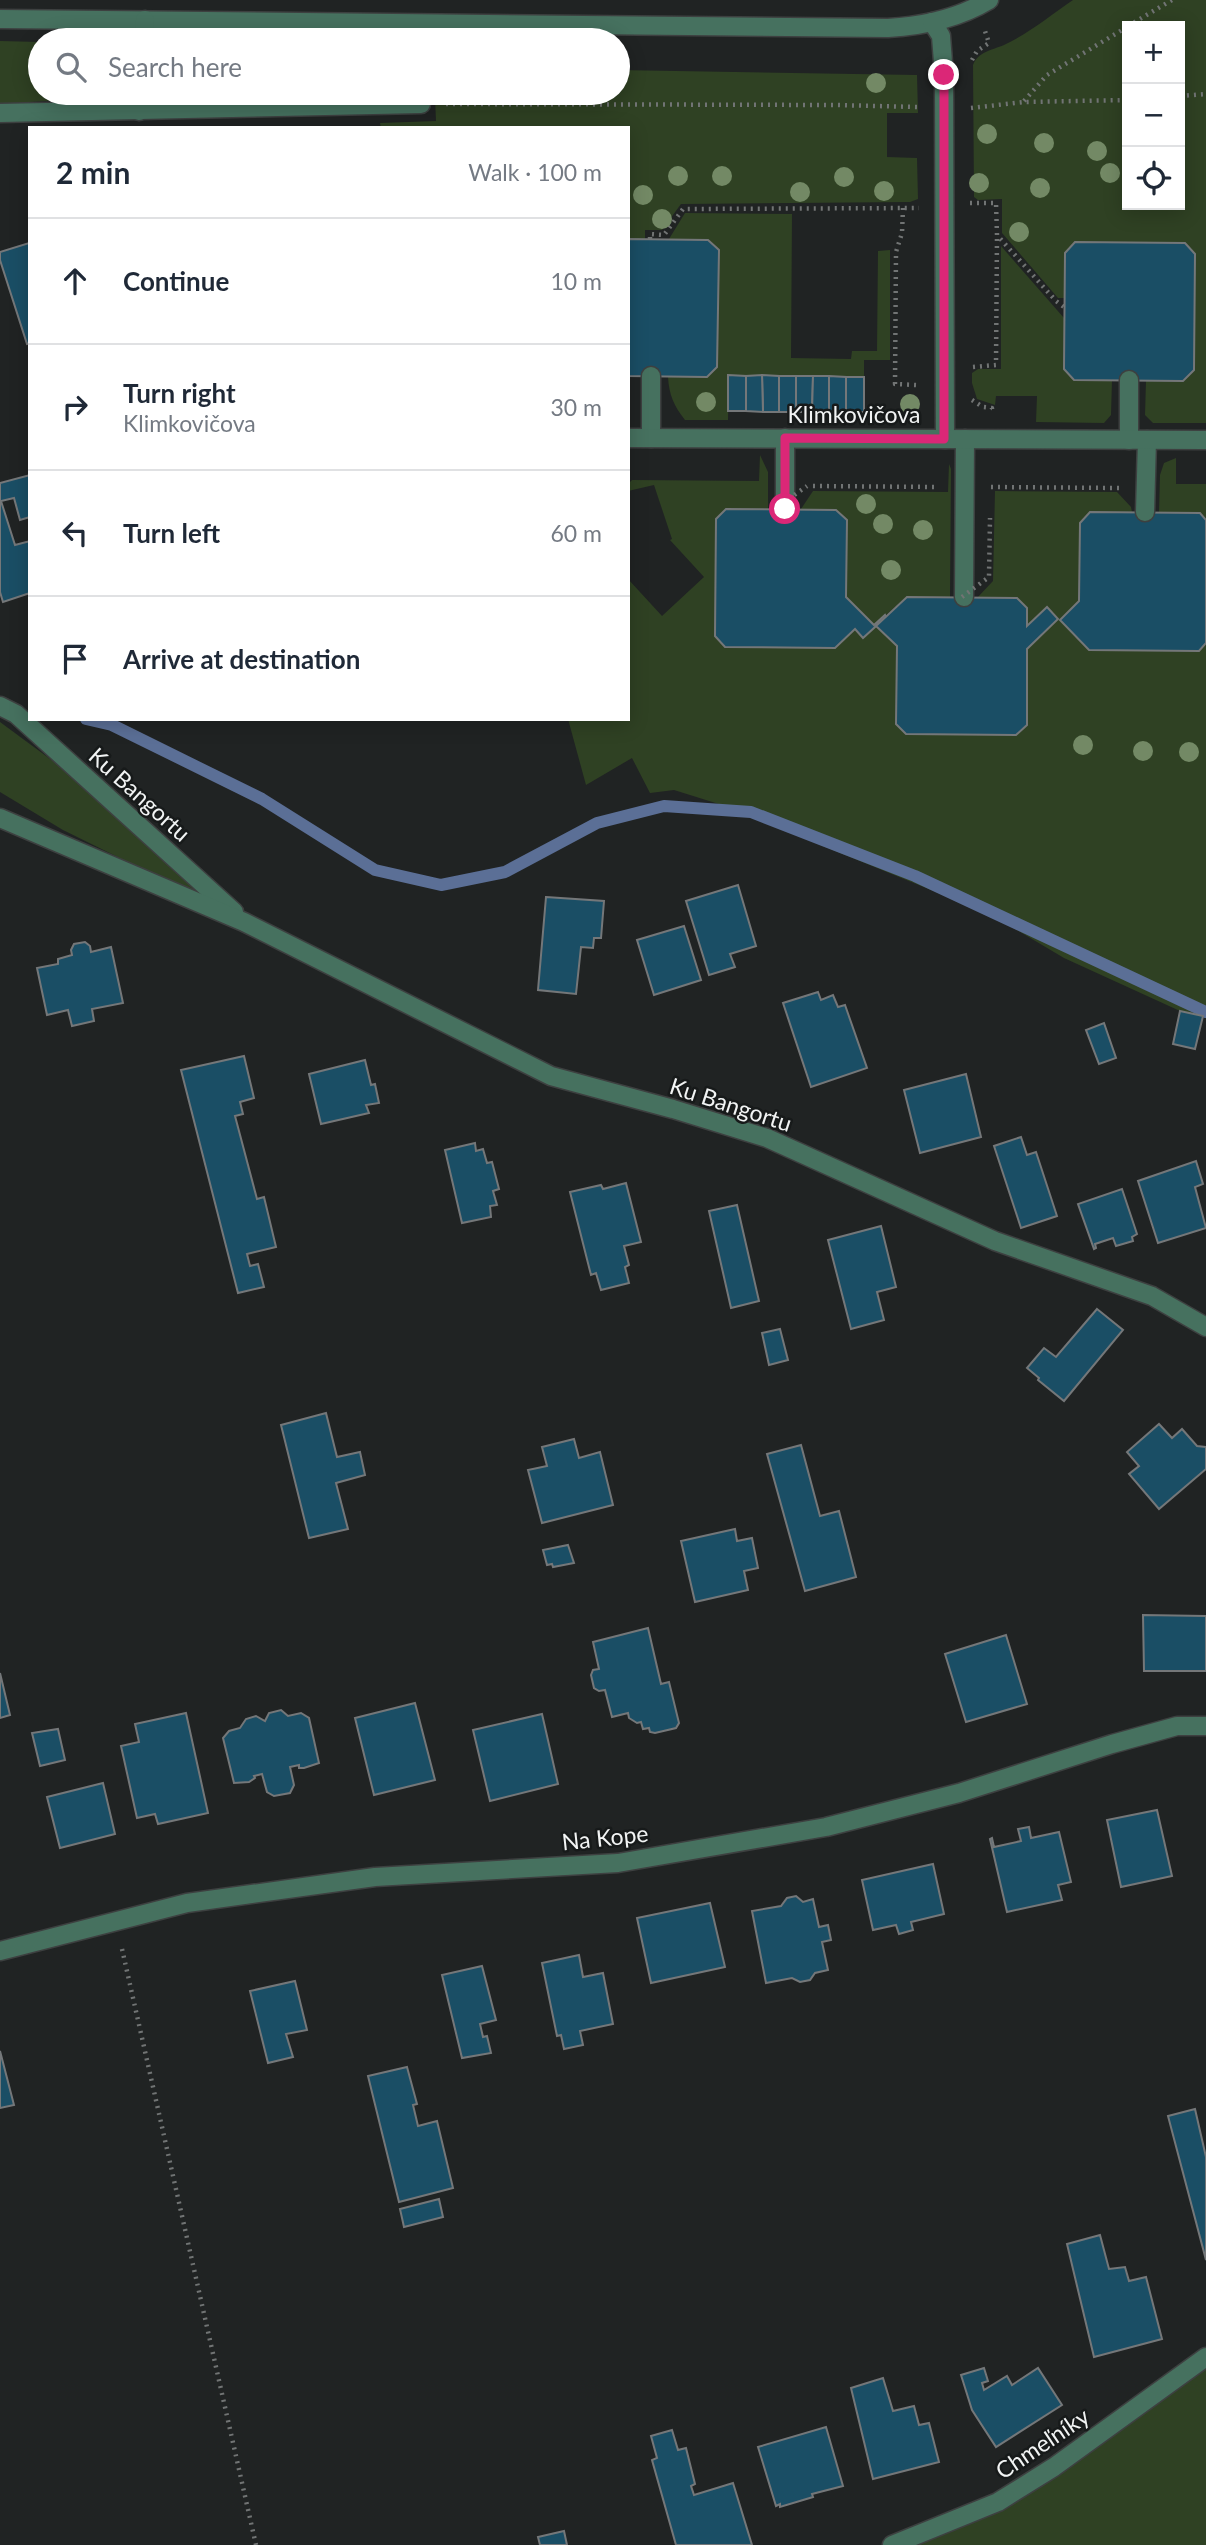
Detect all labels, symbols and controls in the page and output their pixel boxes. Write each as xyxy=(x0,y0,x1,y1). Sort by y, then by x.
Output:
map controls xyxy=(1122,21,1185,210)
button: + xyxy=(1122,21,1185,84)
search box xyxy=(28,28,630,105)
icon: search xyxy=(52,48,90,86)
text: Search here xyxy=(108,51,242,83)
route end xyxy=(928,59,959,90)
button: − xyxy=(1122,84,1185,147)
button: locate xyxy=(1122,147,1185,210)
text: 2 min xyxy=(56,154,130,190)
text: Walk · 100 m xyxy=(468,158,602,186)
icon: ahead xyxy=(56,262,94,300)
text: Continue xyxy=(123,265,229,297)
text: 10 m xyxy=(551,267,602,295)
text: Turn right xyxy=(123,377,236,409)
icon: right xyxy=(56,388,94,426)
text: 30 m xyxy=(551,393,602,421)
street label: Klimkovičova xyxy=(788,400,920,428)
text: Klimkovičova xyxy=(123,409,256,437)
route start xyxy=(769,493,800,524)
icon: left xyxy=(56,514,94,552)
text: Turn left xyxy=(123,517,220,549)
text: 60 m xyxy=(551,519,602,547)
icon: arrive xyxy=(56,640,94,678)
text: Arrive at destination xyxy=(123,643,360,675)
street label: Ku Bangortu xyxy=(84,741,196,847)
street label: Ku Bangortu xyxy=(666,1071,796,1137)
street label: Na Kope xyxy=(560,1819,650,1855)
street label: Chmeľníky xyxy=(990,2401,1094,2485)

